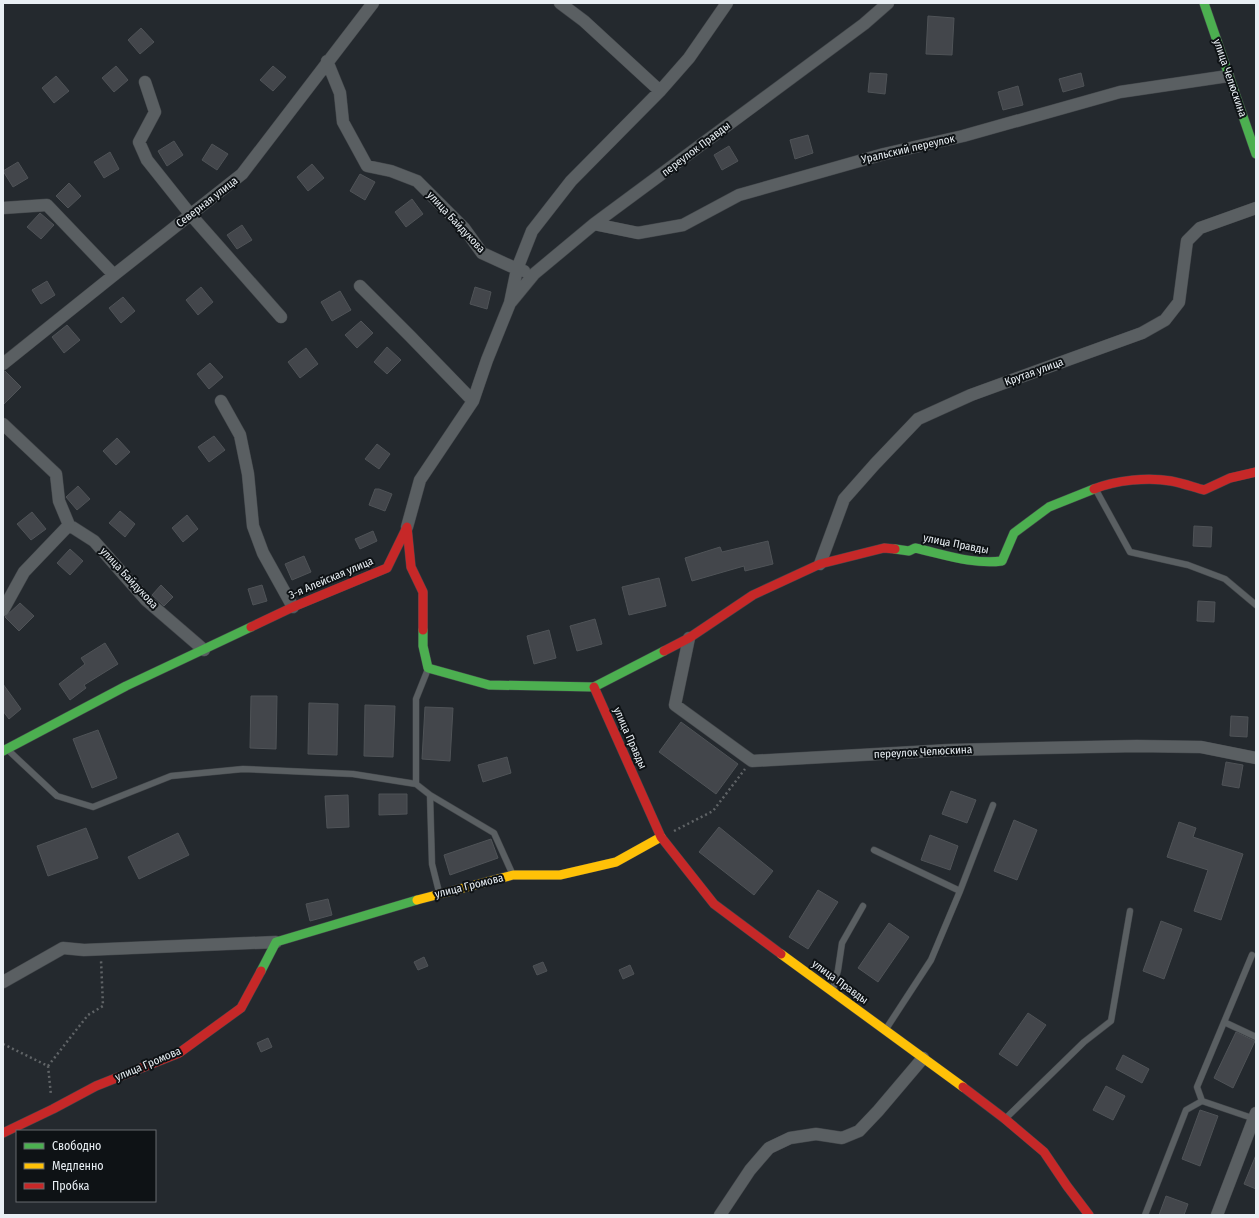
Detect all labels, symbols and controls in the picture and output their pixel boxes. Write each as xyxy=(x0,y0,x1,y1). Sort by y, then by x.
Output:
street label: улица Челюскина xyxy=(1211,37,1249,119)
street label: переулок Правды xyxy=(659,119,733,179)
street label: Уральский переулок xyxy=(859,132,957,166)
street label: Северная улица xyxy=(174,174,240,230)
street label: улица Байдукова xyxy=(424,189,488,255)
street label: Крутая улица xyxy=(1003,355,1065,389)
street label: улица Правды xyxy=(922,531,990,557)
street label: улица Байдукова xyxy=(97,545,161,611)
street label: 3-я Алейская улица xyxy=(287,554,375,602)
street label: улица Правды xyxy=(611,705,649,771)
street label: переулок Челюскина xyxy=(874,743,972,761)
street label: улица Громова xyxy=(433,871,505,901)
street label: улица Правды xyxy=(809,957,871,1007)
street label: улица Громова xyxy=(113,1044,183,1084)
legend xyxy=(16,1130,156,1202)
text: Свободно xyxy=(52,1139,101,1153)
text: Медленно xyxy=(52,1159,104,1173)
text: Пробка xyxy=(52,1179,90,1193)

